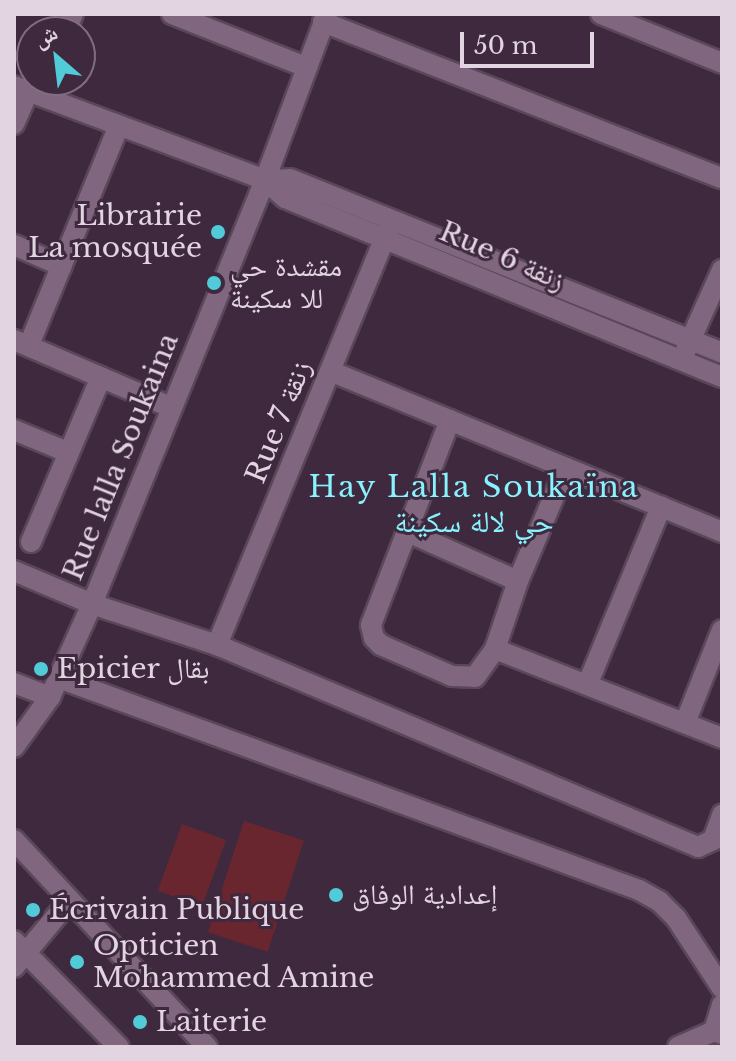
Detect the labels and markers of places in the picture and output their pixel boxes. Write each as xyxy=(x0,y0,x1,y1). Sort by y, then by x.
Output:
place label: Librairie La mosquée xyxy=(28,199,202,265)
marker: Librairie La mosquée xyxy=(209,223,227,241)
place label: مقشدة حي للا سكينة xyxy=(230,250,342,316)
marker: مقشدة حي للا سكينة xyxy=(205,274,223,292)
place label: Epicier بقال xyxy=(57,652,210,686)
marker: Epicier بقال xyxy=(32,660,50,678)
place label: إعدادية الوفاق xyxy=(352,878,497,912)
marker: إعدادية الوفاق xyxy=(327,886,345,904)
place label: Écrivain Publique xyxy=(49,893,304,927)
marker: Écrivain Publique xyxy=(24,901,42,919)
place label: Opticien Mohammed Amine xyxy=(93,929,375,995)
marker: Opticien Mohammed Amine xyxy=(68,953,86,971)
place label: Laiterie xyxy=(156,1005,267,1039)
marker: Laiterie xyxy=(131,1013,149,1031)

